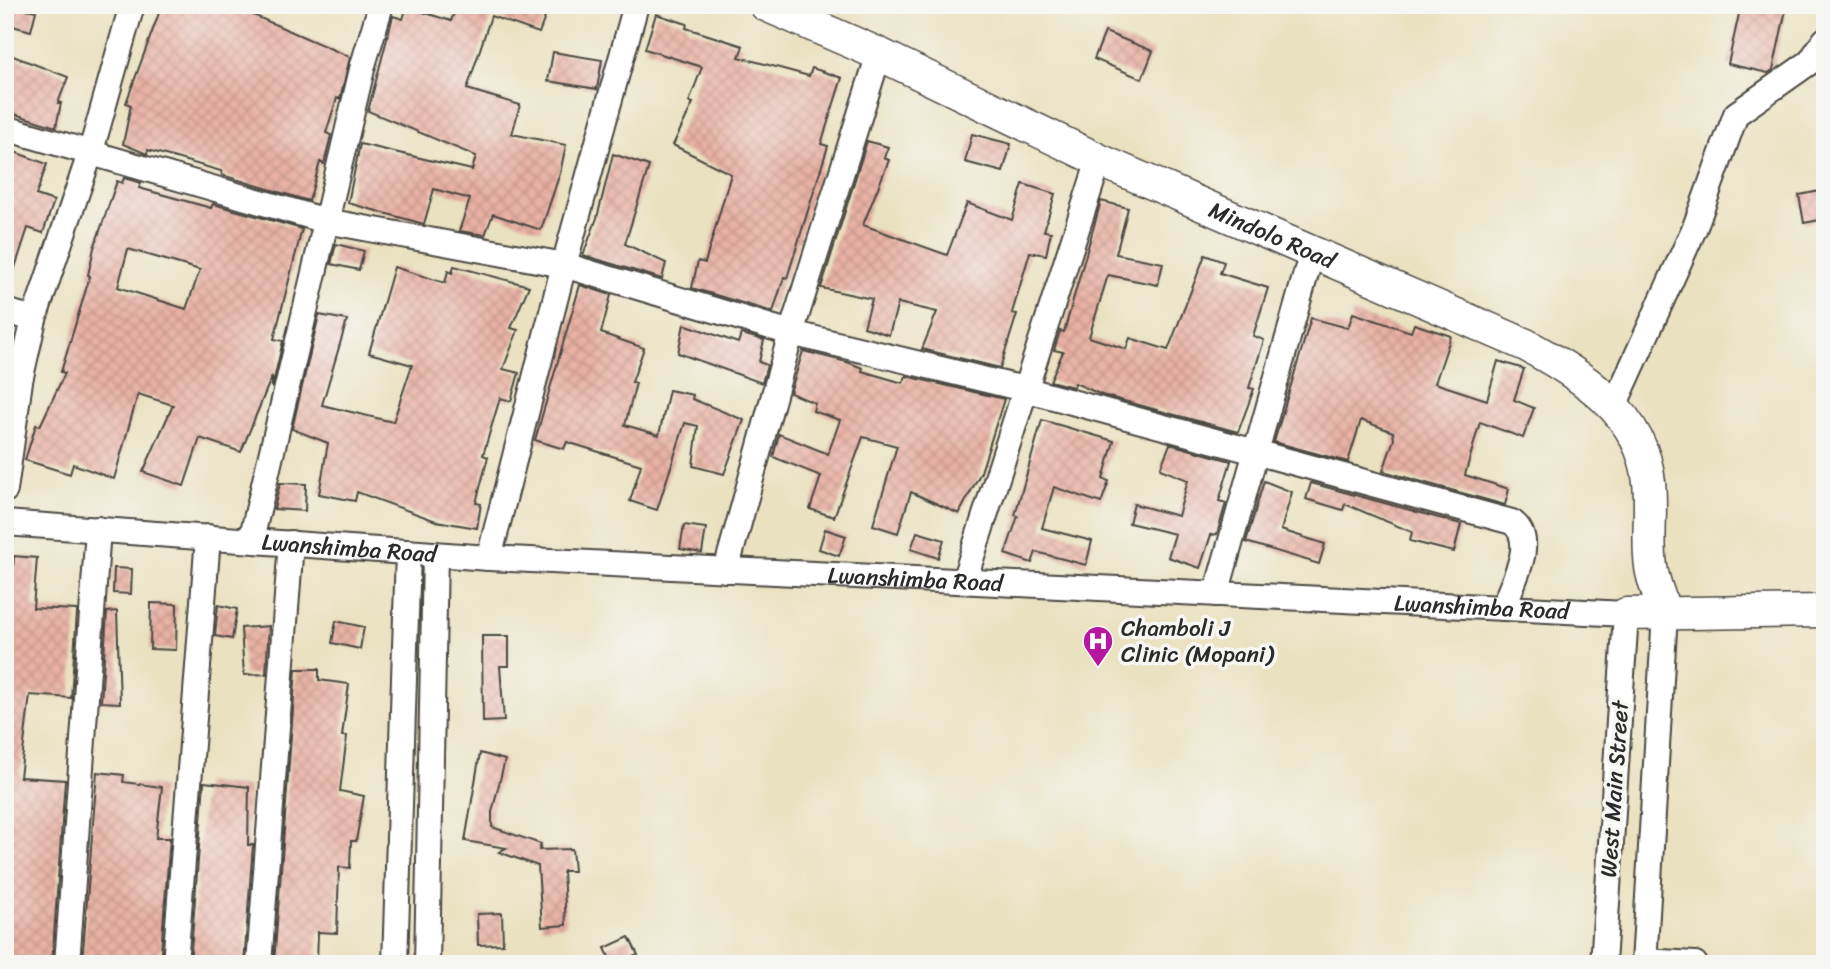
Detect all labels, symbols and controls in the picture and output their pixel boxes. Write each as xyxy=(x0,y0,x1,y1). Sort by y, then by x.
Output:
street label: Mindolo Road xyxy=(1202,190,1344,282)
street label: Lwanshimba Road xyxy=(260,522,440,575)
street label: Lwanshimba Road xyxy=(827,555,1006,604)
street label: Lwanshimba Road xyxy=(1393,583,1572,632)
place label: Chamboli J Clinic (Mopani) xyxy=(1121,608,1275,675)
hospital icon: Chamboli J Clinic (Mopani) xyxy=(1081,624,1115,668)
street label: West Main Street xyxy=(1588,698,1641,879)

